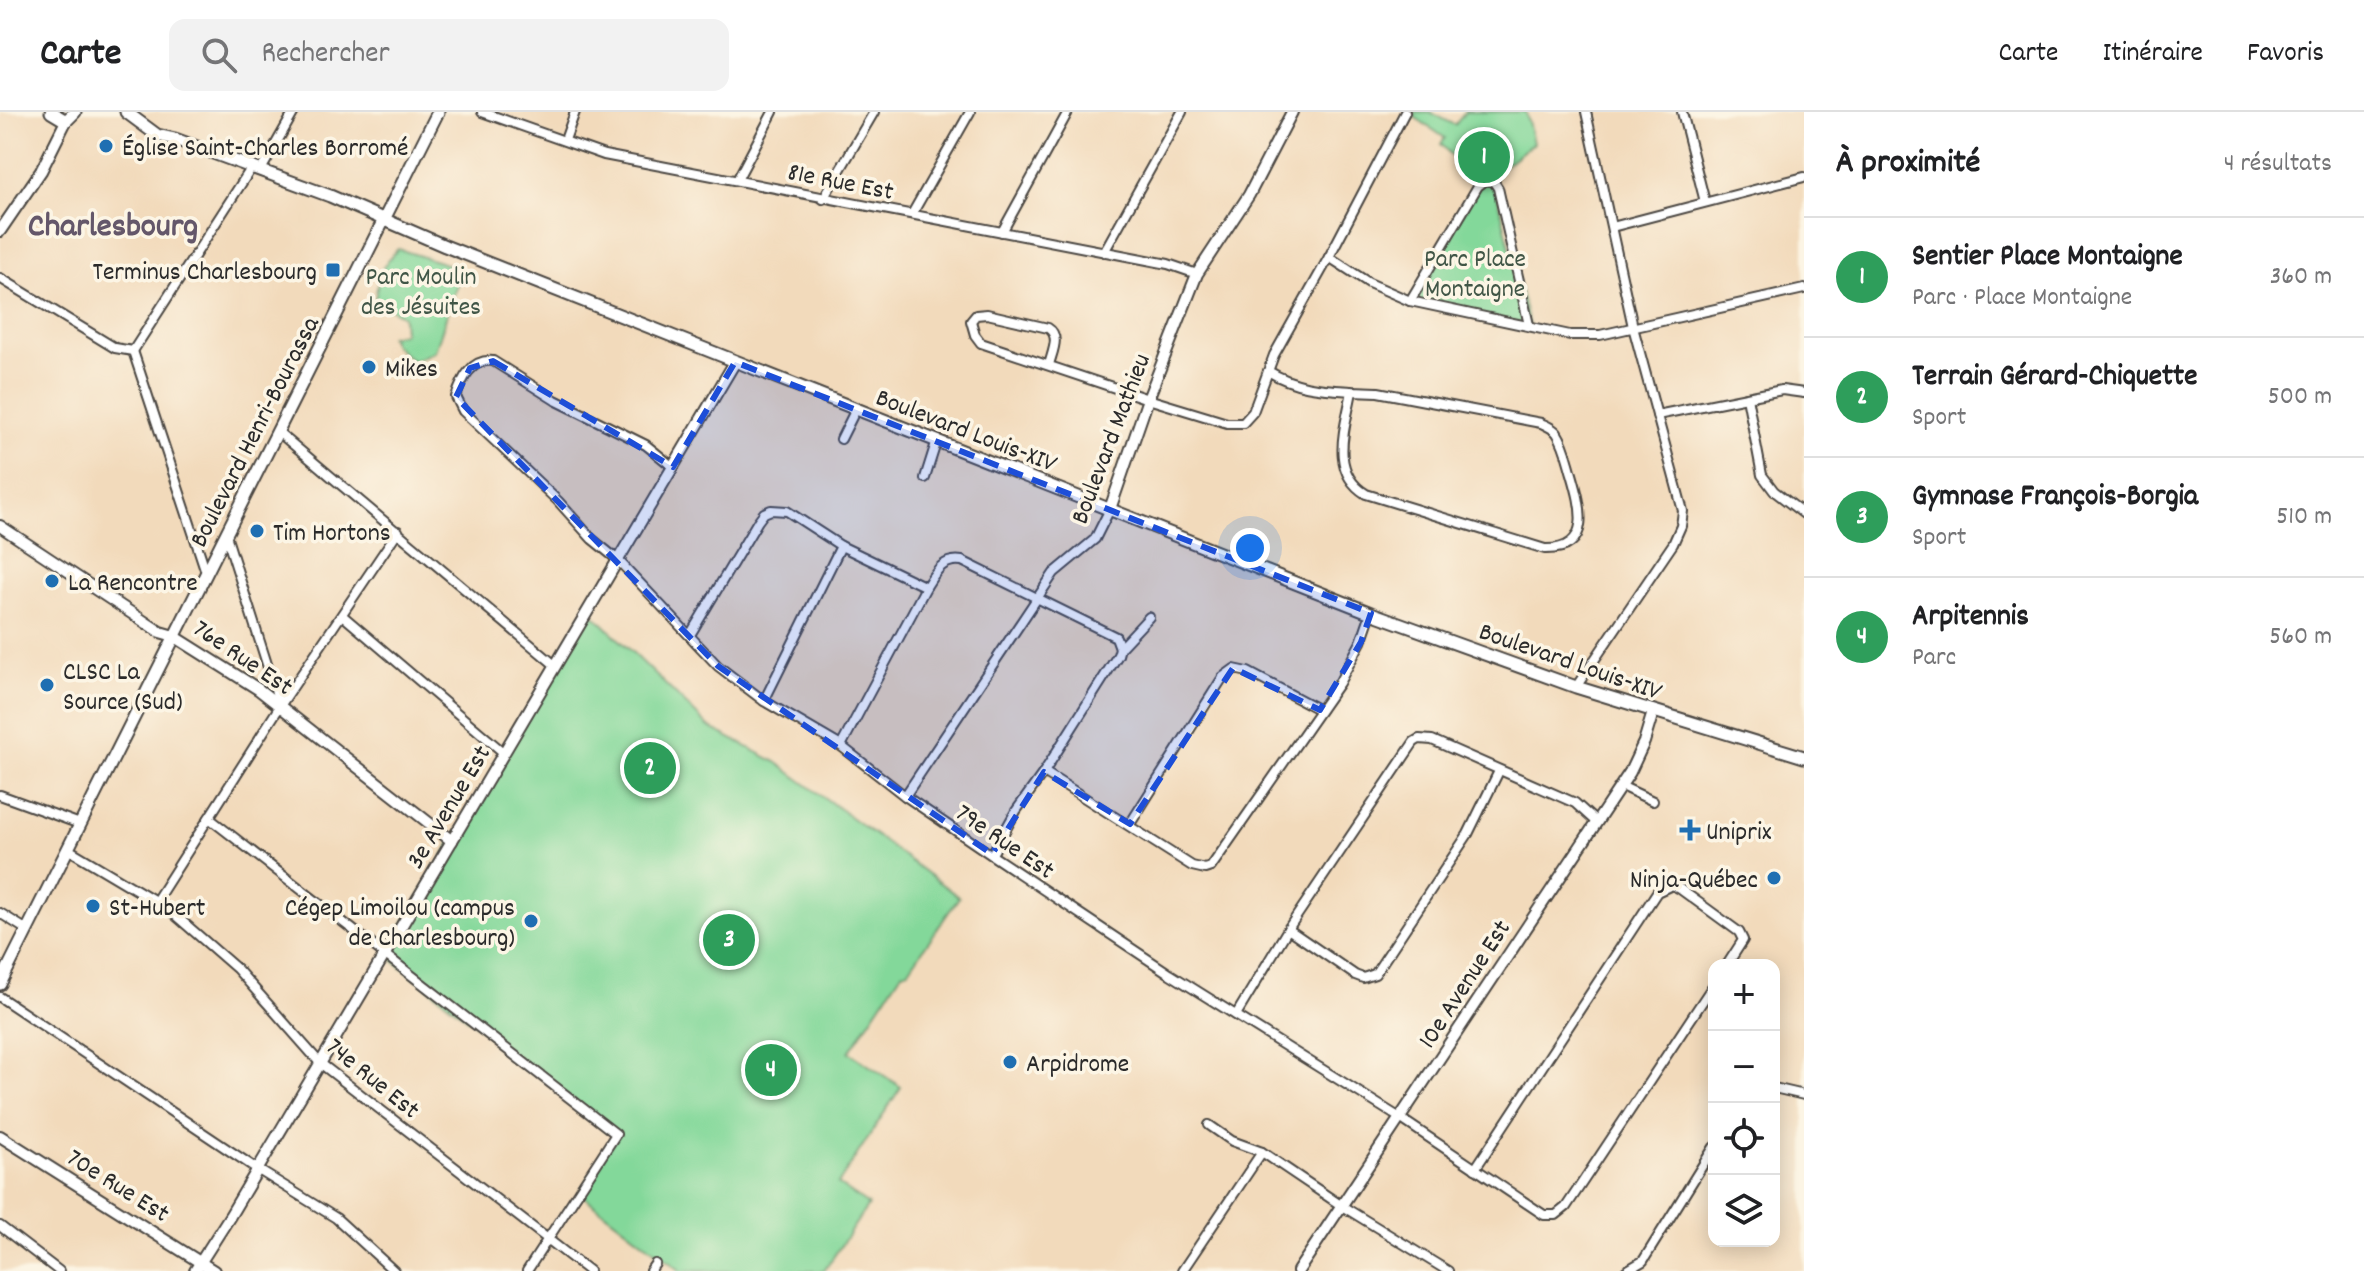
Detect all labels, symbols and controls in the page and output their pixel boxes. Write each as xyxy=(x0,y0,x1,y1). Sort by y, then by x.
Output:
search box xyxy=(169,19,729,91)
text: Carte xyxy=(40,28,121,83)
icon: search xyxy=(197,33,241,77)
text: Rechercher xyxy=(261,34,390,77)
text: Carte xyxy=(1998,35,2058,75)
text: Itinéraire xyxy=(2102,35,2203,75)
text: Favoris xyxy=(2247,35,2324,75)
pin: 1 xyxy=(1458,127,1510,187)
place label: Église Saint-Charles Borromé xyxy=(122,131,408,168)
marker: Église Saint-Charles Borromé xyxy=(97,137,115,155)
text: À proximité xyxy=(1836,140,1980,189)
text: 4 résultats xyxy=(2224,146,2332,183)
street label: 81e Rue Est xyxy=(784,155,897,212)
district label: Charlesbourg xyxy=(28,204,198,253)
text: Sentier Place Montaigne xyxy=(1912,237,2183,280)
park label: Parc Place Montaigne xyxy=(1424,242,1526,309)
place label: Terminus Charlesbourg xyxy=(93,255,317,292)
text: 1 xyxy=(1859,259,1865,296)
text: 360 m xyxy=(2270,259,2332,296)
park label: Parc Moulin des Jésuites xyxy=(361,260,481,327)
marker: Terminus Charlesbourg xyxy=(324,261,342,279)
text: Parc · Place Montaigne xyxy=(1912,280,2132,317)
street label: Boulevard Henri-Bourassa xyxy=(182,310,331,554)
street label: Boulevard Mathieu xyxy=(1063,349,1162,530)
place label: Mikes xyxy=(385,352,438,389)
text: Terrain Gérard-Chiquette xyxy=(1912,357,2197,400)
marker: Mikes xyxy=(360,358,378,376)
text: 2 xyxy=(1856,379,1868,416)
text: 500 m xyxy=(2268,379,2332,416)
street label: Boulevard Louis-XIV xyxy=(870,381,1062,484)
text: Sport xyxy=(1912,400,1966,437)
text: Gymnase François-Borgia xyxy=(1912,477,2198,520)
text: 3 xyxy=(1856,499,1868,536)
text: 510 m xyxy=(2276,499,2332,536)
place label: Tim Hortons xyxy=(273,516,391,553)
text: Sport xyxy=(1912,520,1966,557)
marker: Tim Hortons xyxy=(248,522,266,540)
your location xyxy=(1230,528,1270,568)
place label: La Rencontre xyxy=(68,566,198,603)
marker: La Rencontre xyxy=(43,572,61,590)
text: Arpitennis xyxy=(1912,597,2029,640)
street label: 76e Rue Est xyxy=(185,612,300,706)
street label: Boulevard Louis-XIV xyxy=(1473,615,1667,712)
text: 4 xyxy=(1857,619,1867,656)
text: 560 m xyxy=(2269,619,2332,656)
text: Parc xyxy=(1912,640,1956,677)
place label: CLSC La Source (Sud) xyxy=(63,655,183,722)
marker: CLSC La Source (Sud) xyxy=(38,676,56,694)
pin: 2 xyxy=(624,738,676,798)
street label: 3e Avenue Est xyxy=(399,739,502,877)
street label: 79e Rue Est xyxy=(947,796,1062,890)
place label: Uniprix xyxy=(1706,815,1772,852)
marker: Uniprix xyxy=(1681,821,1699,839)
place label: Ninja-Québec xyxy=(1630,863,1758,900)
marker: Ninja-Québec xyxy=(1765,869,1783,887)
place label: St-Hubert xyxy=(109,891,206,928)
place label: Cégep Limoilou (campus de Charlesbourg) xyxy=(285,891,515,958)
marker: St-Hubert xyxy=(84,897,102,915)
pin: 3 xyxy=(703,910,755,970)
marker: Cégep Limoilou (campus de Charlesbourg) xyxy=(522,912,540,930)
street label: 10e Avenue Est xyxy=(1410,913,1522,1056)
map controls xyxy=(1708,959,1780,1247)
button: + xyxy=(1708,959,1780,1031)
street label: 74e Rue Est xyxy=(317,1030,427,1130)
button: − xyxy=(1708,1031,1780,1103)
pin: 4 xyxy=(745,1040,797,1100)
place label: Arpidrome xyxy=(1026,1047,1129,1084)
marker: Arpidrome xyxy=(1001,1053,1019,1071)
button: locate xyxy=(1708,1103,1780,1175)
street label: 70e Rue Est xyxy=(59,1141,176,1233)
button: layers xyxy=(1708,1175,1780,1247)

